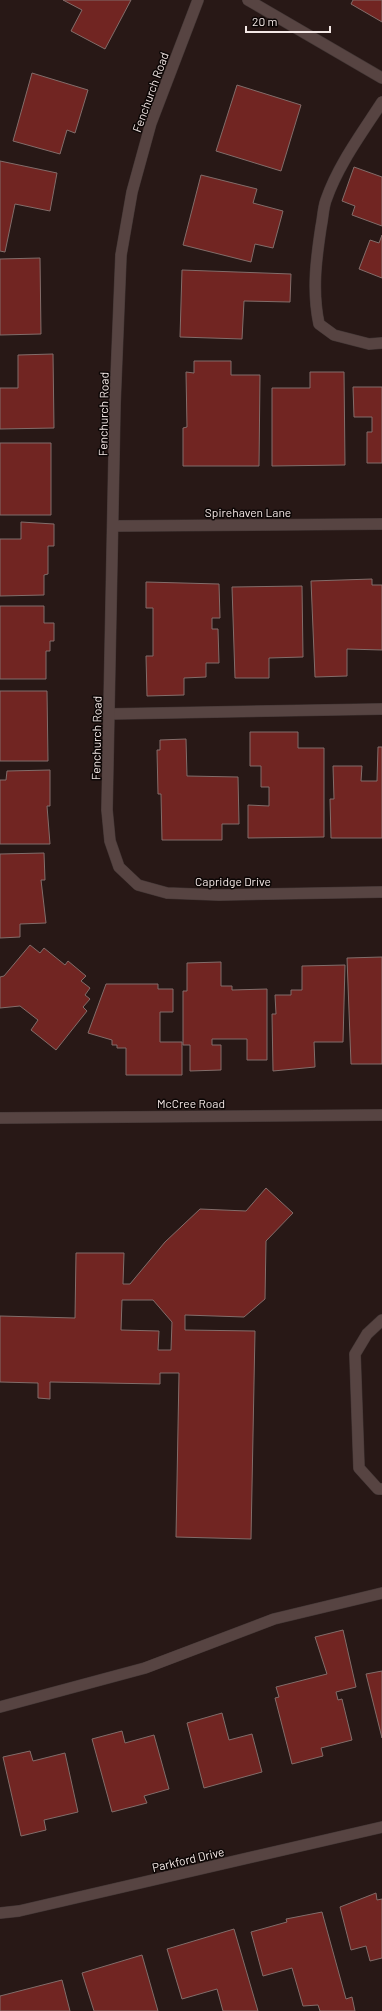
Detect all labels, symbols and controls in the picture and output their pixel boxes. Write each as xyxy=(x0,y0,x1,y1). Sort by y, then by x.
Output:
scale bar xyxy=(246,8,330,34)
text: 20 m xyxy=(252,14,278,28)
street label: Fenchurch Road xyxy=(129,50,171,134)
street label: Fenchurch Road xyxy=(95,372,111,456)
street label: Spirehaven Lane xyxy=(205,505,291,519)
street label: Fenchurch Road xyxy=(88,696,104,780)
street label: Capridge Drive xyxy=(195,874,271,888)
street label: McCree Road xyxy=(157,1096,225,1110)
street label: Parkford Drive xyxy=(150,1844,226,1874)

